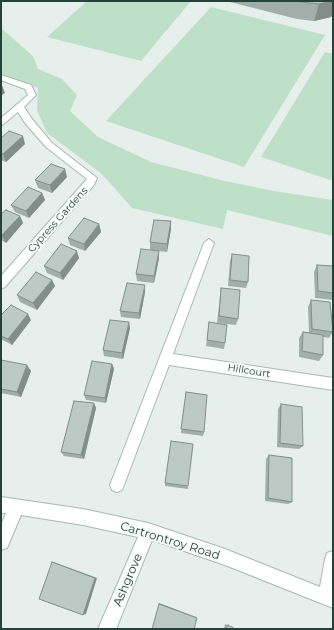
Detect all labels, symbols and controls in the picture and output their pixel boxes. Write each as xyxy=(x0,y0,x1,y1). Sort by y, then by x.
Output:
street label: Cypress Gardens xyxy=(26,185,90,255)
street label: Hillcourt xyxy=(227,362,271,380)
street label: Cartrontroy Road xyxy=(118,519,222,563)
street label: Ashgrove xyxy=(110,551,146,609)

